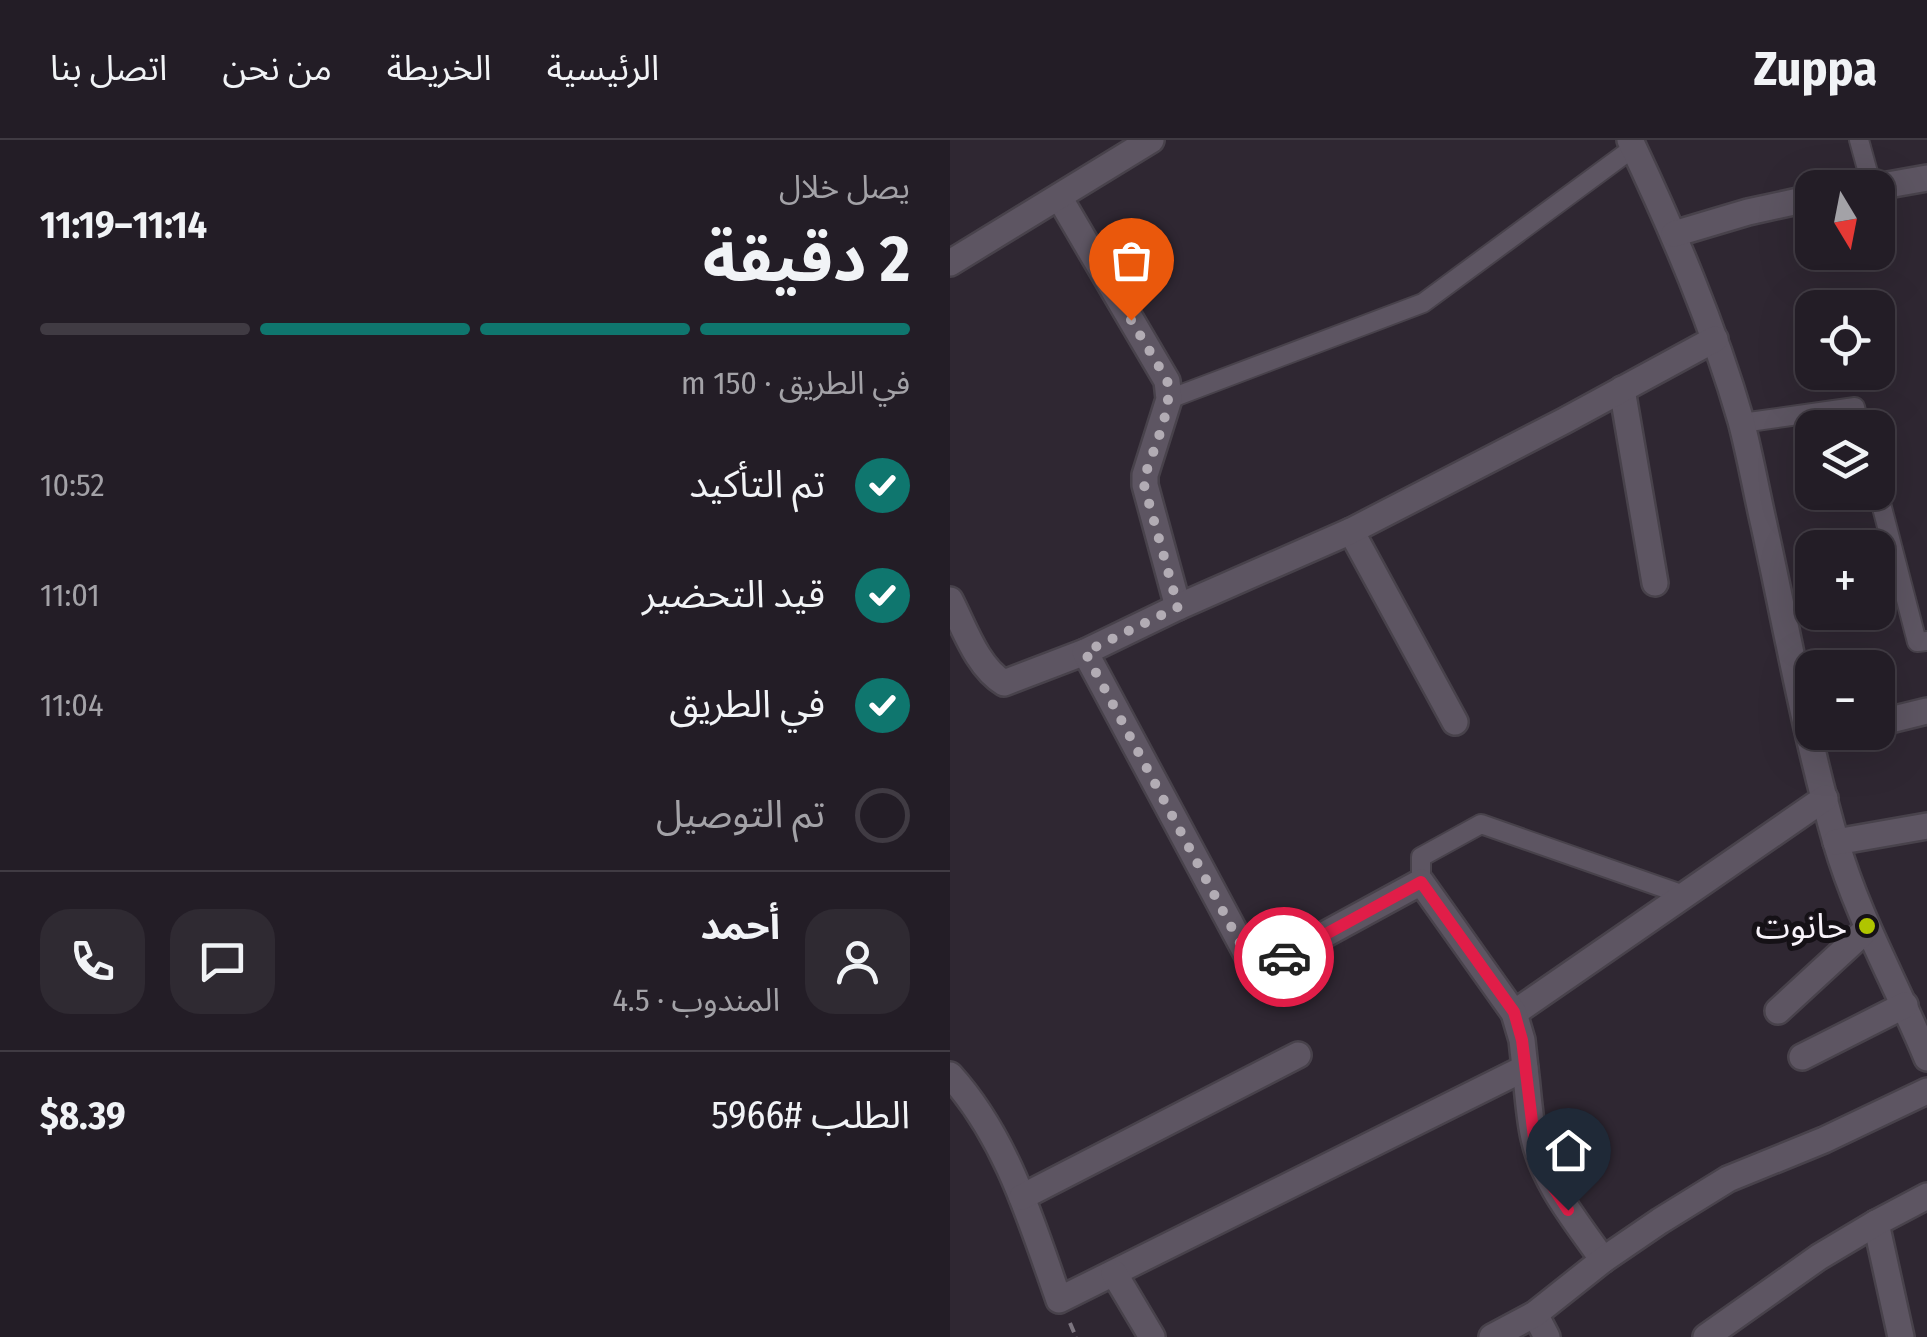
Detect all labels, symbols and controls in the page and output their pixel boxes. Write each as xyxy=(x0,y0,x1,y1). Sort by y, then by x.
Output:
text: Zuppa xyxy=(1754,40,1877,98)
text: اتصل بنا xyxy=(50,47,167,89)
text: من نحن xyxy=(222,47,332,89)
text: الخريطة xyxy=(387,47,492,89)
text: الرئيسية xyxy=(547,47,659,89)
text: يصل خلال xyxy=(779,168,910,206)
north arrow xyxy=(1795,170,1895,270)
map controls xyxy=(1795,170,1895,750)
text: 11:14–11:19 xyxy=(40,202,207,248)
pin xyxy=(1089,218,1174,321)
text: 2 دقيقة xyxy=(703,220,910,298)
icon: bag xyxy=(1104,233,1159,288)
button: locate xyxy=(1795,290,1895,390)
text: في الطريق · 150 m xyxy=(681,364,910,402)
button: layers xyxy=(1795,410,1895,510)
icon: check xyxy=(855,458,910,513)
text: تم التأكيد xyxy=(689,461,825,507)
text: 10:52 xyxy=(40,466,105,504)
button: + xyxy=(1795,530,1895,630)
icon: check xyxy=(855,568,910,623)
text: قيد التحضير xyxy=(642,571,825,617)
text: 11:01 xyxy=(40,576,100,614)
button: − xyxy=(1795,650,1895,750)
icon: check xyxy=(855,678,910,733)
text: في الطريق xyxy=(669,681,825,727)
text: 11:04 xyxy=(40,686,103,724)
text: تم التوصيل xyxy=(656,791,825,837)
text: أحمد xyxy=(700,903,780,949)
place label: حانوت xyxy=(1756,905,1847,947)
courier xyxy=(1234,907,1334,1007)
button: phone xyxy=(40,909,145,1014)
button: chat xyxy=(170,909,275,1014)
button: person xyxy=(805,909,910,1014)
marker: حانوت xyxy=(1856,915,1878,937)
icon: car xyxy=(1257,930,1312,985)
text: المندوب · 4.5 xyxy=(612,981,780,1019)
text: الطلب #5966 xyxy=(711,1092,910,1138)
text: $8.39 xyxy=(40,1093,126,1139)
pin xyxy=(1526,1108,1611,1211)
icon: home xyxy=(1541,1123,1596,1178)

